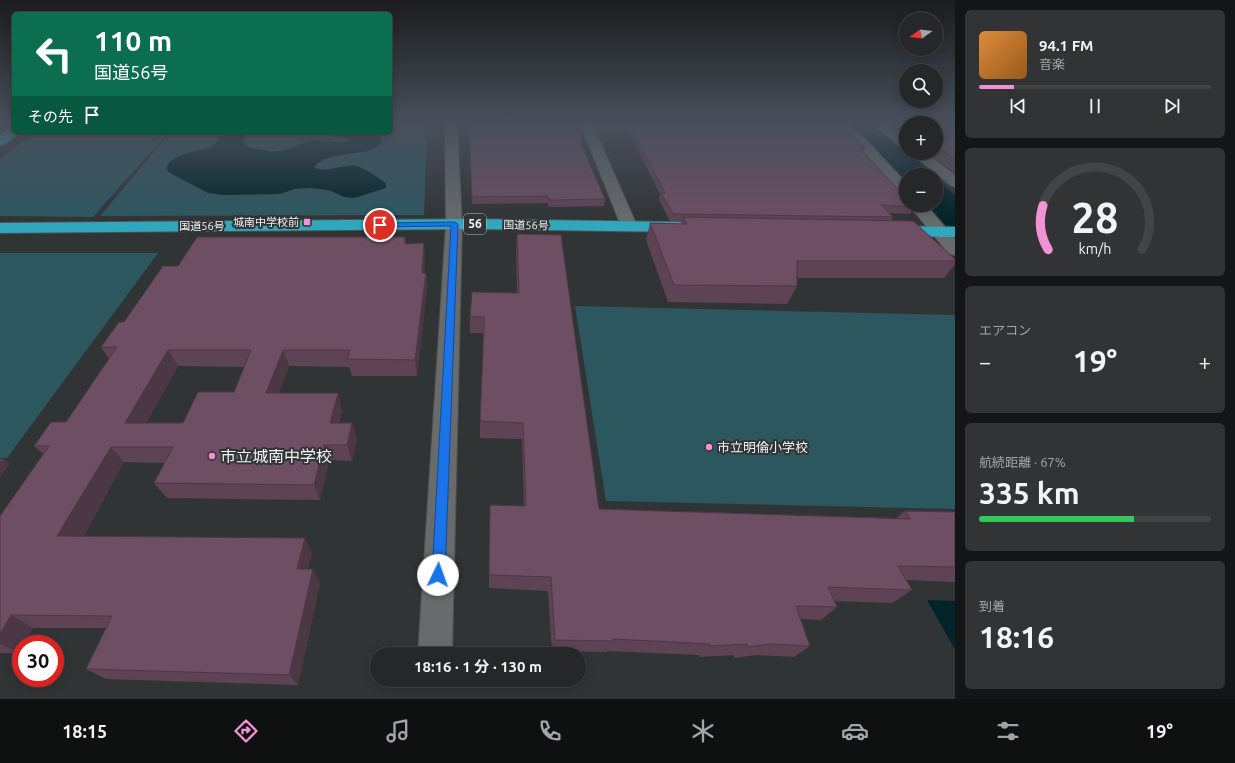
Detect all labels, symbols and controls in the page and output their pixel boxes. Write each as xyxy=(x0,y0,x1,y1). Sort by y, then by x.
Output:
north arrow xyxy=(899,12,943,56)
map controls xyxy=(899,12,943,212)
text: 110 m xyxy=(94,25,172,56)
icon: left xyxy=(28,28,80,80)
text: 94.1 FM xyxy=(1039,37,1093,54)
text: 音楽 xyxy=(1039,57,1065,71)
text: 国道56号 xyxy=(94,62,168,82)
button: search xyxy=(899,64,943,108)
icon: previous xyxy=(1007,95,1029,117)
icon: pause xyxy=(1084,95,1106,117)
icon: next xyxy=(1161,95,1183,117)
icon: arrive xyxy=(81,104,103,126)
text: その先 xyxy=(28,108,73,125)
button: + xyxy=(899,116,943,160)
button: − xyxy=(899,168,943,212)
text: 28 xyxy=(1072,193,1118,240)
pin xyxy=(363,208,397,242)
icon: arrive xyxy=(369,214,391,236)
road number: 56 xyxy=(464,214,486,234)
place label: 城南中学校前 xyxy=(233,216,299,228)
marker: 城南中学校前 xyxy=(302,217,312,227)
street label: 国道56号 xyxy=(503,219,549,231)
street label: 国道56号 xyxy=(179,220,225,232)
text: km/h xyxy=(1079,240,1111,256)
text: エアコン xyxy=(979,323,1031,337)
text: 19° xyxy=(1073,344,1117,378)
text: − xyxy=(979,349,991,374)
text: + xyxy=(1199,349,1211,374)
place label: 市立明倫小学校 xyxy=(717,440,808,454)
marker: 市立明倫小学校 xyxy=(704,442,714,452)
place label: 市立城南中学校 xyxy=(220,447,332,465)
marker: 市立城南中学校 xyxy=(207,451,217,461)
text: 航続距離 · 67% xyxy=(979,455,1066,469)
text: 335 km xyxy=(979,476,1080,510)
position arrow xyxy=(417,554,459,596)
text: 到着 xyxy=(979,599,1005,613)
text: 18:16 xyxy=(979,620,1054,654)
speed limit sign: 30 xyxy=(12,635,64,687)
text: 18:16 · 1 分 · 130 m xyxy=(414,658,542,675)
icon: directions xyxy=(232,717,260,745)
icon: music xyxy=(384,717,412,745)
icon: phone xyxy=(536,717,564,745)
icon: climate xyxy=(689,717,717,745)
icon: car xyxy=(841,717,869,745)
icon: filters xyxy=(994,717,1022,745)
text: 18:15 xyxy=(62,721,107,741)
text: 19° xyxy=(1146,721,1173,741)

